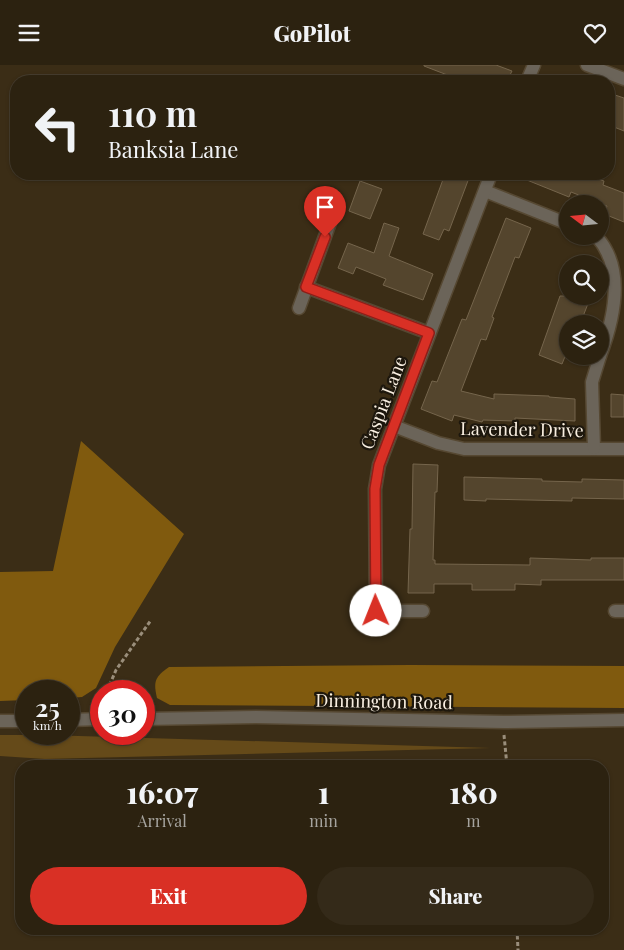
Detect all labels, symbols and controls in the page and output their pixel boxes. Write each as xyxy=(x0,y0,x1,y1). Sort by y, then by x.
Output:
text: GoPilot xyxy=(273,18,351,48)
icon: menu xyxy=(15,19,43,47)
icon: heart xyxy=(581,19,609,47)
text: 110 m xyxy=(108,89,197,136)
icon: left xyxy=(25,95,90,160)
text: Banksia Lane xyxy=(108,134,239,164)
pin xyxy=(304,186,346,237)
icon: arrive xyxy=(311,193,339,221)
north arrow xyxy=(559,195,609,245)
map controls xyxy=(559,195,609,365)
button: search xyxy=(559,255,609,305)
button: layers xyxy=(559,315,609,365)
street label: Caspia Lane xyxy=(354,353,412,453)
street label: Lavender Drive xyxy=(460,416,584,442)
position arrow xyxy=(349,584,401,636)
speed limit sign: 30 xyxy=(90,680,155,745)
street label: Dinnington Road xyxy=(315,688,454,714)
text: 25 xyxy=(35,690,60,723)
text: km/h xyxy=(33,717,62,733)
text: 16:07 xyxy=(126,772,198,812)
text: 1 xyxy=(318,772,329,812)
text: 180 xyxy=(449,772,498,812)
text: Arrival xyxy=(138,810,187,831)
text: min xyxy=(309,810,338,831)
text: m xyxy=(466,810,480,831)
button: Exit xyxy=(30,867,307,925)
button: Share xyxy=(317,867,594,925)

